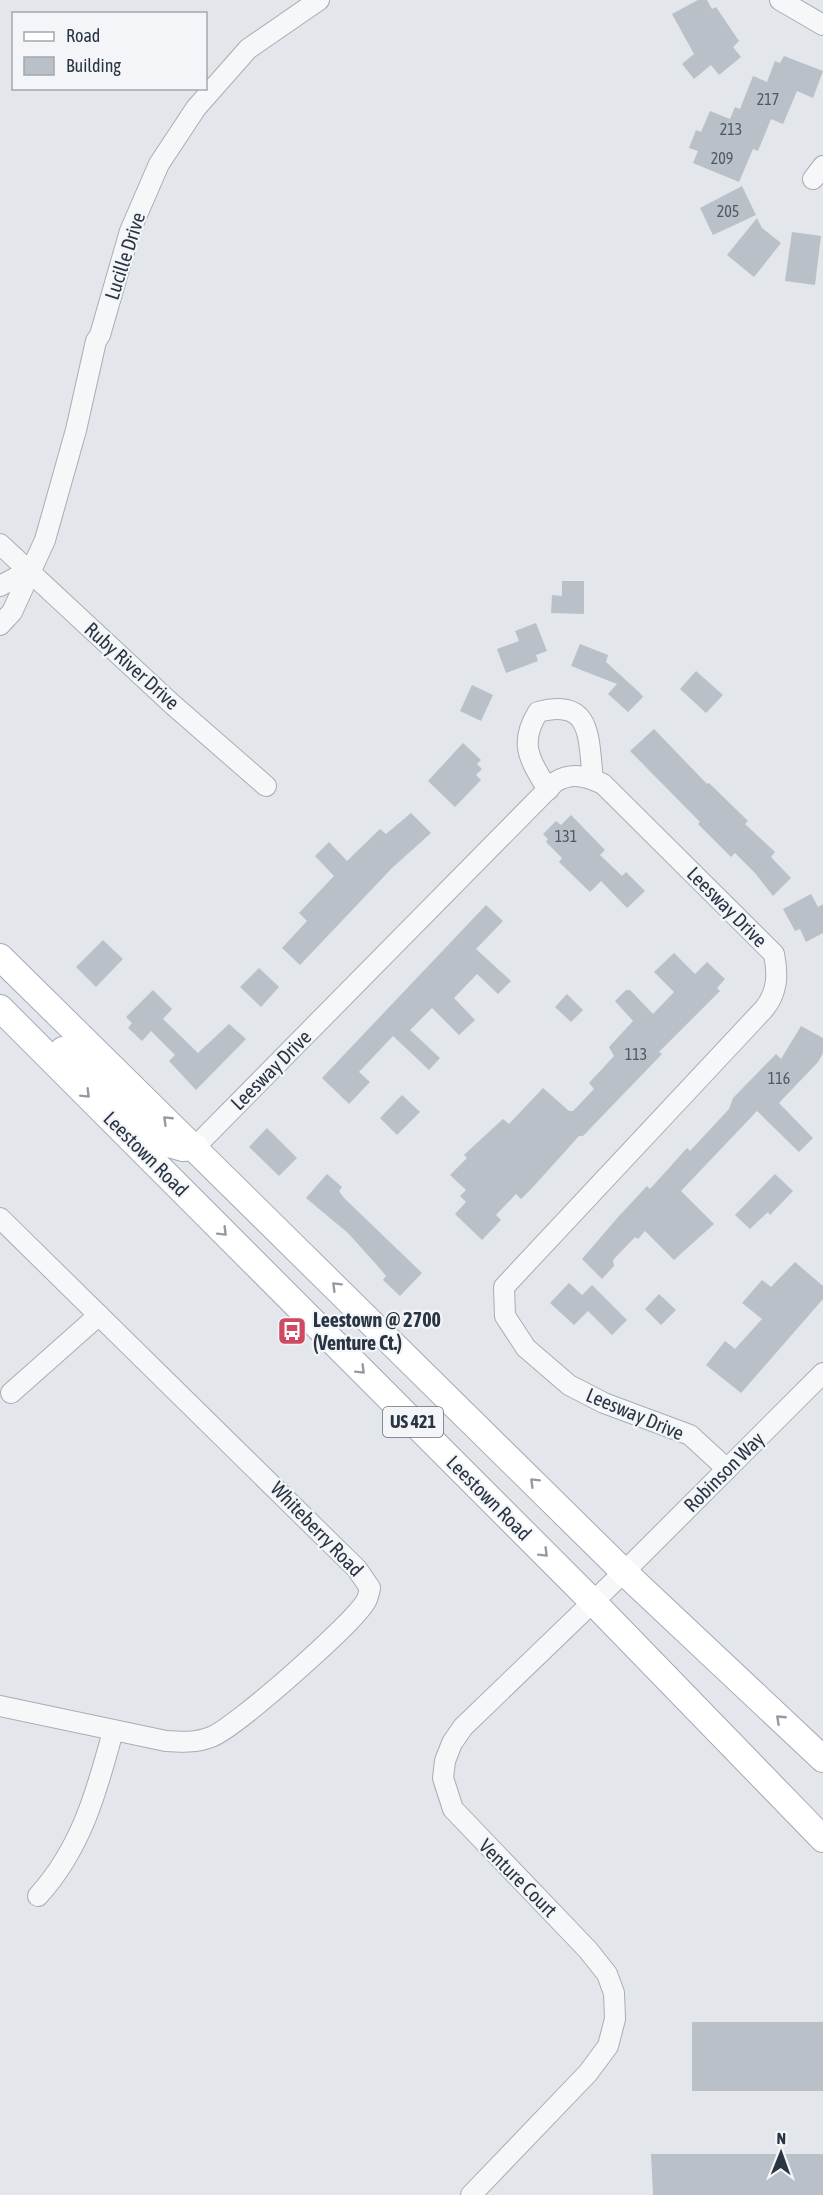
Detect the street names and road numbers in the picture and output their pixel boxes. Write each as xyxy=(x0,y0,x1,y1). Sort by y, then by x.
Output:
street label: Lucille Drive xyxy=(100,209,149,302)
street label: Ruby River Drive xyxy=(80,617,184,714)
street label: Leesway Drive xyxy=(683,862,772,951)
street label: Leesway Drive xyxy=(226,1025,315,1114)
street label: Leestown Road xyxy=(99,1107,193,1201)
street label: Leesway Drive xyxy=(583,1383,687,1444)
road number: US 421 xyxy=(383,1407,443,1437)
street label: Robinson Way xyxy=(679,1427,768,1516)
street label: Leestown Road xyxy=(442,1451,536,1545)
street label: Whiteberry Road xyxy=(266,1476,368,1581)
street label: Venture Court xyxy=(475,1834,562,1922)

